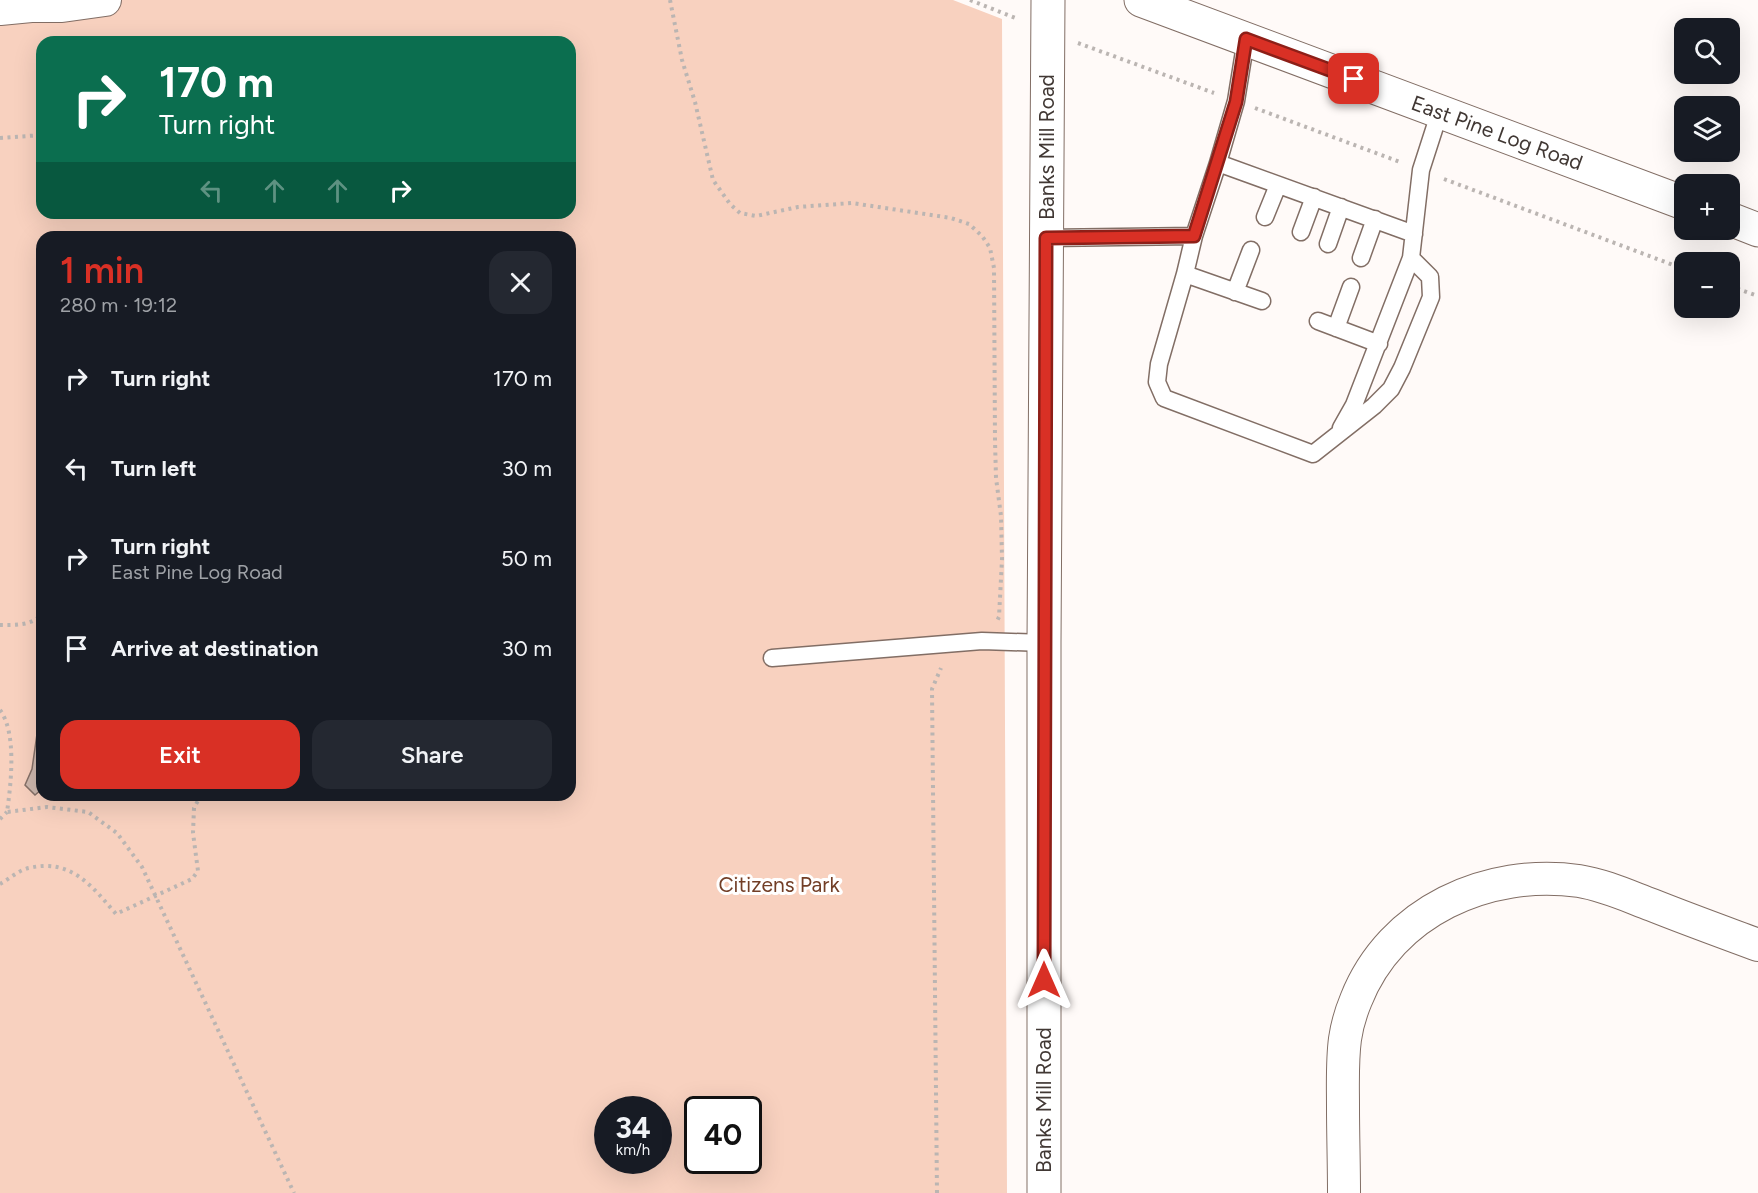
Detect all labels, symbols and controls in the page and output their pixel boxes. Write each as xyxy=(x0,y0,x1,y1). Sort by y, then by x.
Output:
map controls xyxy=(1674,18,1740,318)
button: search xyxy=(1674,18,1740,84)
pin xyxy=(1328,53,1379,104)
text: 170 m xyxy=(159,57,274,108)
icon: right xyxy=(60,60,138,138)
icon: arrive xyxy=(1337,62,1370,95)
street label: Banks Mill Road xyxy=(1034,74,1059,220)
street label: East Pine Log Road xyxy=(1408,90,1586,175)
button: layers xyxy=(1674,96,1740,162)
text: Turn right xyxy=(159,108,275,141)
icon: left xyxy=(195,174,228,207)
icon: ahead xyxy=(258,174,291,207)
icon: ahead xyxy=(321,174,354,207)
icon: right xyxy=(384,174,417,207)
button: + xyxy=(1674,174,1740,240)
text: 1 min xyxy=(60,249,144,292)
button: close xyxy=(489,251,552,314)
button: − xyxy=(1674,252,1740,318)
text: 280 m · 19:12 xyxy=(60,293,177,317)
icon: right xyxy=(60,362,93,395)
text: Turn right xyxy=(111,365,210,392)
text: 170 m xyxy=(493,365,552,392)
icon: left xyxy=(60,452,93,485)
text: Turn left xyxy=(111,455,197,482)
text: 30 m xyxy=(502,455,552,482)
text: Turn right xyxy=(111,533,210,560)
icon: right xyxy=(60,542,93,575)
text: 50 m xyxy=(501,545,552,572)
text: East Pine Log Road xyxy=(111,560,283,584)
icon: arrive xyxy=(60,632,93,665)
text: Arrive at destination xyxy=(111,635,319,662)
text: 30 m xyxy=(502,635,552,662)
button: Exit xyxy=(60,720,300,789)
button: Share xyxy=(312,720,552,789)
park label: Citizens Park xyxy=(718,872,840,897)
position arrow xyxy=(1012,948,1076,1012)
street label: Banks Mill Road xyxy=(1031,1027,1056,1173)
speed limit sign: 40 xyxy=(684,1096,762,1174)
text: 34 xyxy=(615,1109,651,1146)
text: km/h xyxy=(616,1141,650,1159)

